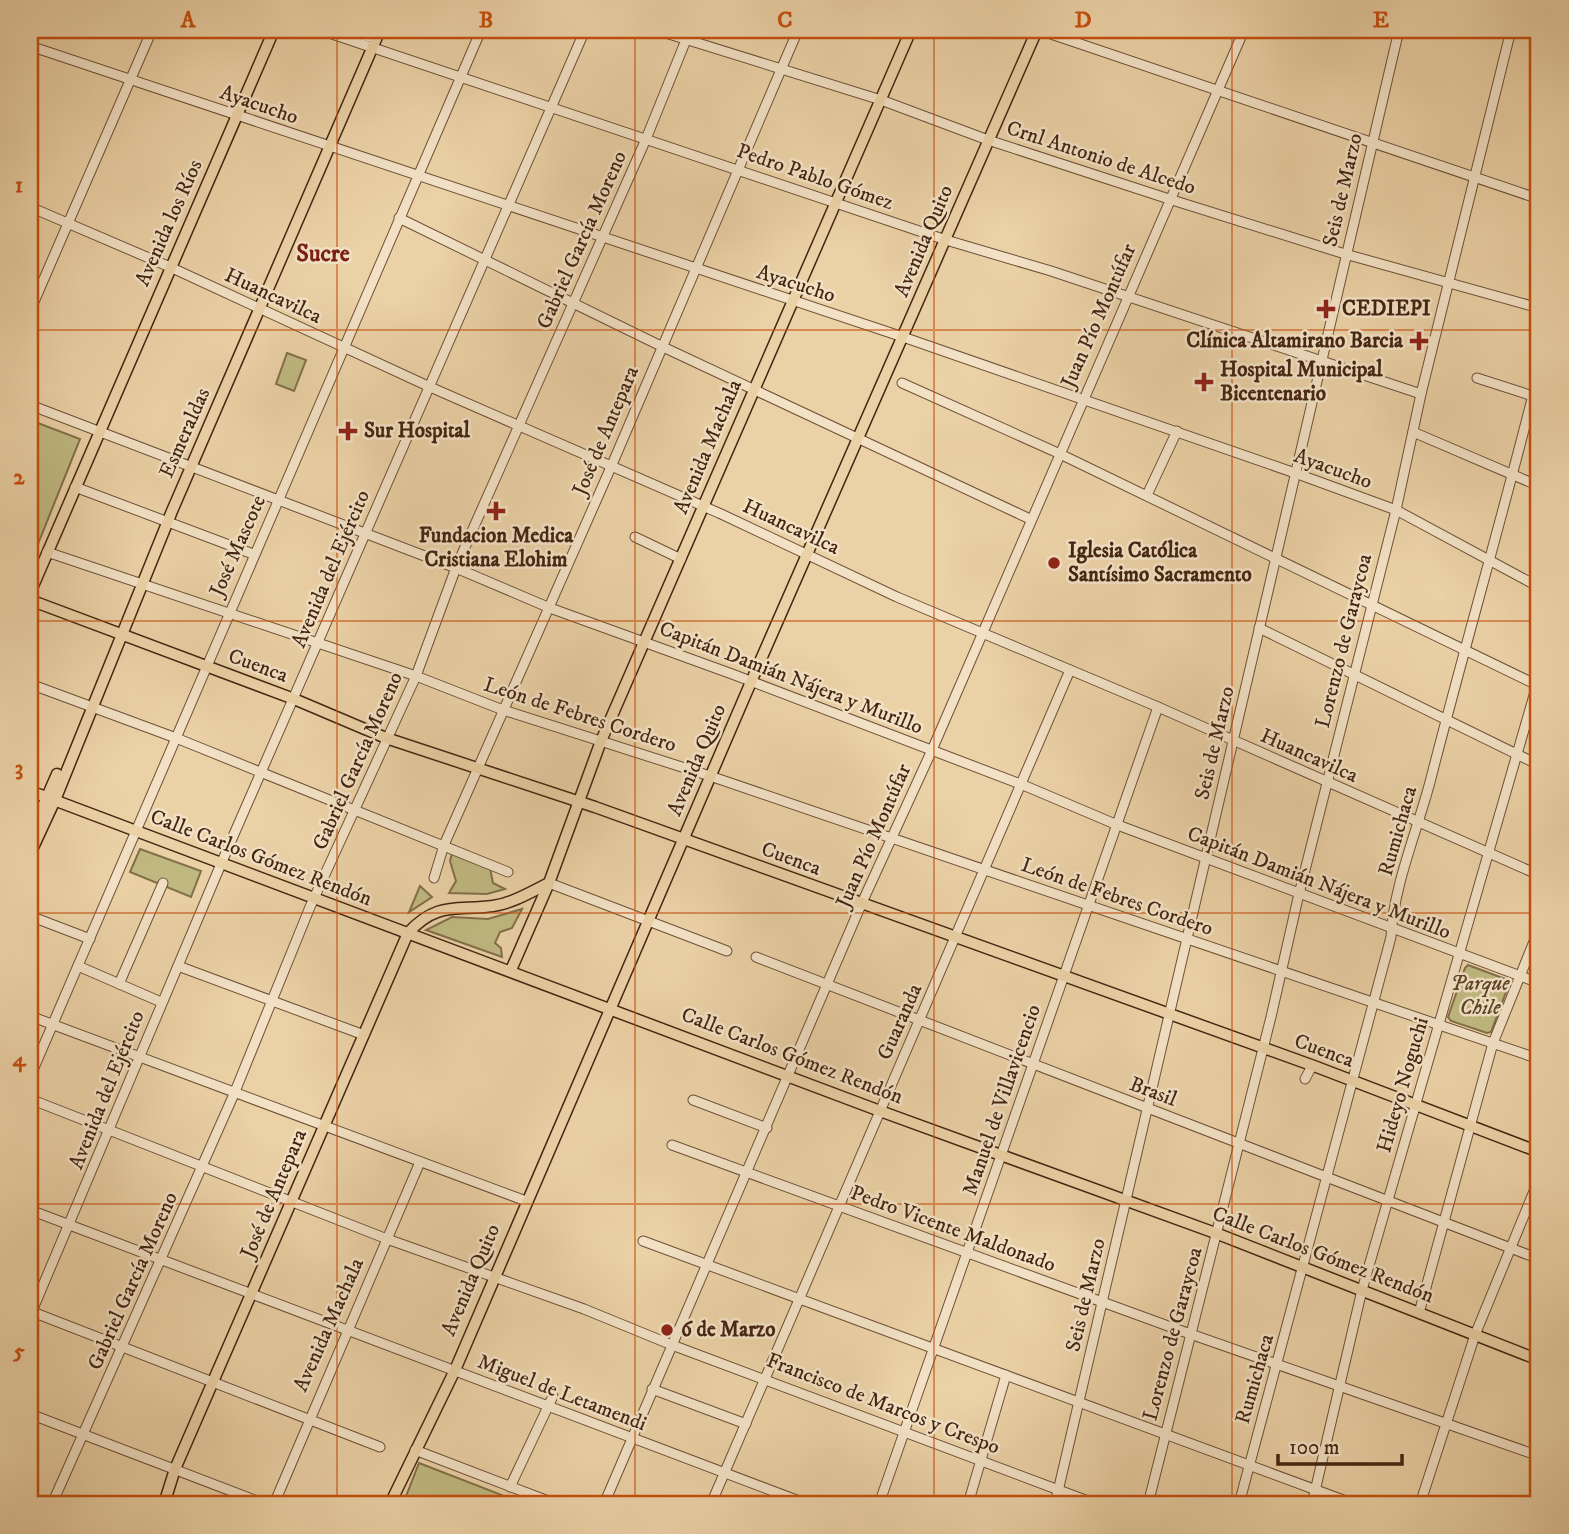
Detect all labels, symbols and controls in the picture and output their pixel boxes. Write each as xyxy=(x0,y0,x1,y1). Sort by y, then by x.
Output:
text: A xyxy=(180,6,197,35)
text: B xyxy=(479,6,493,35)
text: C xyxy=(777,6,793,35)
text: D xyxy=(1074,6,1092,35)
text: E xyxy=(1373,6,1389,35)
street label: Ayacucho xyxy=(216,79,302,131)
street label: Crnl Antonio de Alcedo xyxy=(1003,115,1199,201)
street label: Seis de Marzo xyxy=(1317,131,1369,249)
street label: Pedro Pablo Gómez xyxy=(733,138,897,216)
street label: Gabriel García Moreno xyxy=(531,147,633,333)
street label: Avenida los Ríos xyxy=(130,156,208,290)
text: 1 xyxy=(15,171,23,200)
street label: Avenida Quito xyxy=(889,181,959,301)
district label: Sucre xyxy=(296,239,350,269)
street label: Juan Pío Montúfar xyxy=(1055,240,1142,394)
street label: Ayacucho xyxy=(753,259,839,309)
street label: Huancavilca xyxy=(220,262,326,330)
place label: CEDIEPI xyxy=(1342,296,1431,322)
marker: CEDIEPI xyxy=(1316,299,1336,319)
place label: Clínica Altamirano Barcia xyxy=(1186,328,1404,354)
marker: Clínica Altamirano Barcia xyxy=(1409,331,1429,351)
place label: Hospital Municipal Bicentenario xyxy=(1220,357,1383,407)
street label: José de Antepara xyxy=(566,362,645,501)
marker: Hospital Municipal Bicentenario xyxy=(1194,372,1214,392)
street label: Avenida Machala xyxy=(668,376,748,518)
street label: Esmeraldas xyxy=(154,384,216,482)
place label: Sur Hospital xyxy=(364,418,471,444)
marker: Sur Hospital xyxy=(338,421,358,441)
street label: Ayacucho xyxy=(1290,443,1376,495)
text: 2 xyxy=(13,463,25,492)
street label: Avenida del Ejército xyxy=(286,486,376,652)
street label: José Mascote xyxy=(203,491,272,603)
street label: Huancavilca xyxy=(738,493,844,561)
marker: Fundacion Medica Cristiana Elohim xyxy=(486,501,506,521)
place label: Fundacion Medica Cristiana Elohim xyxy=(419,523,574,573)
place label: Iglesia Católica Santísimo Sacramento xyxy=(1068,538,1252,588)
street label: Lorenzo de Garaycoa xyxy=(1310,551,1378,731)
marker: Iglesia Católica Santísimo Sacramento xyxy=(1046,555,1062,571)
street label: Capitán Damián Nájera y Murillo xyxy=(656,616,926,740)
street label: Cuenca xyxy=(225,643,291,689)
street label: Gabriel García Moreno xyxy=(307,668,409,854)
street label: León de Febres Cordero xyxy=(480,672,680,758)
street label: Seis de Marzo xyxy=(1189,684,1241,802)
street label: Avenida Quito xyxy=(662,700,732,820)
street label: Huancavilca xyxy=(1256,723,1362,789)
text: 3 xyxy=(15,754,23,783)
street label: Juan Pío Montúfar xyxy=(830,760,917,914)
street label: Rumichaca xyxy=(1373,783,1423,879)
street label: Calle Carlos Gómez Rendón xyxy=(147,804,375,912)
street label: Capitán Damián Nájera y Murillo xyxy=(1184,821,1454,945)
street label: Cuenca xyxy=(758,836,824,882)
street label: León de Febres Cordero xyxy=(1018,852,1216,942)
park label: Parque Chile xyxy=(1451,971,1510,1021)
street label: Guaranda xyxy=(872,980,928,1064)
street label: Manuel de Villavicencio xyxy=(957,1001,1047,1199)
street label: Calle Carlos Gómez Rendón xyxy=(678,1002,906,1110)
street label: Avenida del Ejército xyxy=(63,1007,151,1173)
street label: Hideyo Noguchi xyxy=(1371,1014,1435,1156)
street label: Cuenca xyxy=(1291,1028,1357,1074)
text: 4 xyxy=(12,1045,27,1074)
street label: Brasil xyxy=(1126,1071,1181,1113)
street label: José de Antepara xyxy=(234,1125,313,1264)
street label: Pedro Vicente Maldonado xyxy=(847,1180,1059,1278)
street label: Gabriel García Moreno xyxy=(82,1188,184,1374)
street label: Calle Carlos Gómez Rendón xyxy=(1209,1201,1437,1309)
street label: Avenida Quito xyxy=(436,1220,506,1340)
street label: Seis de Marzo xyxy=(1060,1236,1112,1354)
street label: Lorenzo de Garaycoa xyxy=(1137,1244,1209,1424)
street label: Avenida Machala xyxy=(288,1254,370,1396)
place label: 6 de Marzo xyxy=(681,1317,775,1343)
marker: 6 de Marzo xyxy=(659,1322,675,1338)
street label: Rumichaca xyxy=(1230,1331,1280,1427)
text: 5 xyxy=(12,1337,25,1366)
street label: Francisco de Marcos y Crespo xyxy=(763,1347,1003,1461)
street label: Miguel de Letamendi xyxy=(474,1349,650,1437)
scale bar xyxy=(1278,1422,1403,1466)
text: 100 m xyxy=(1289,1435,1340,1461)

